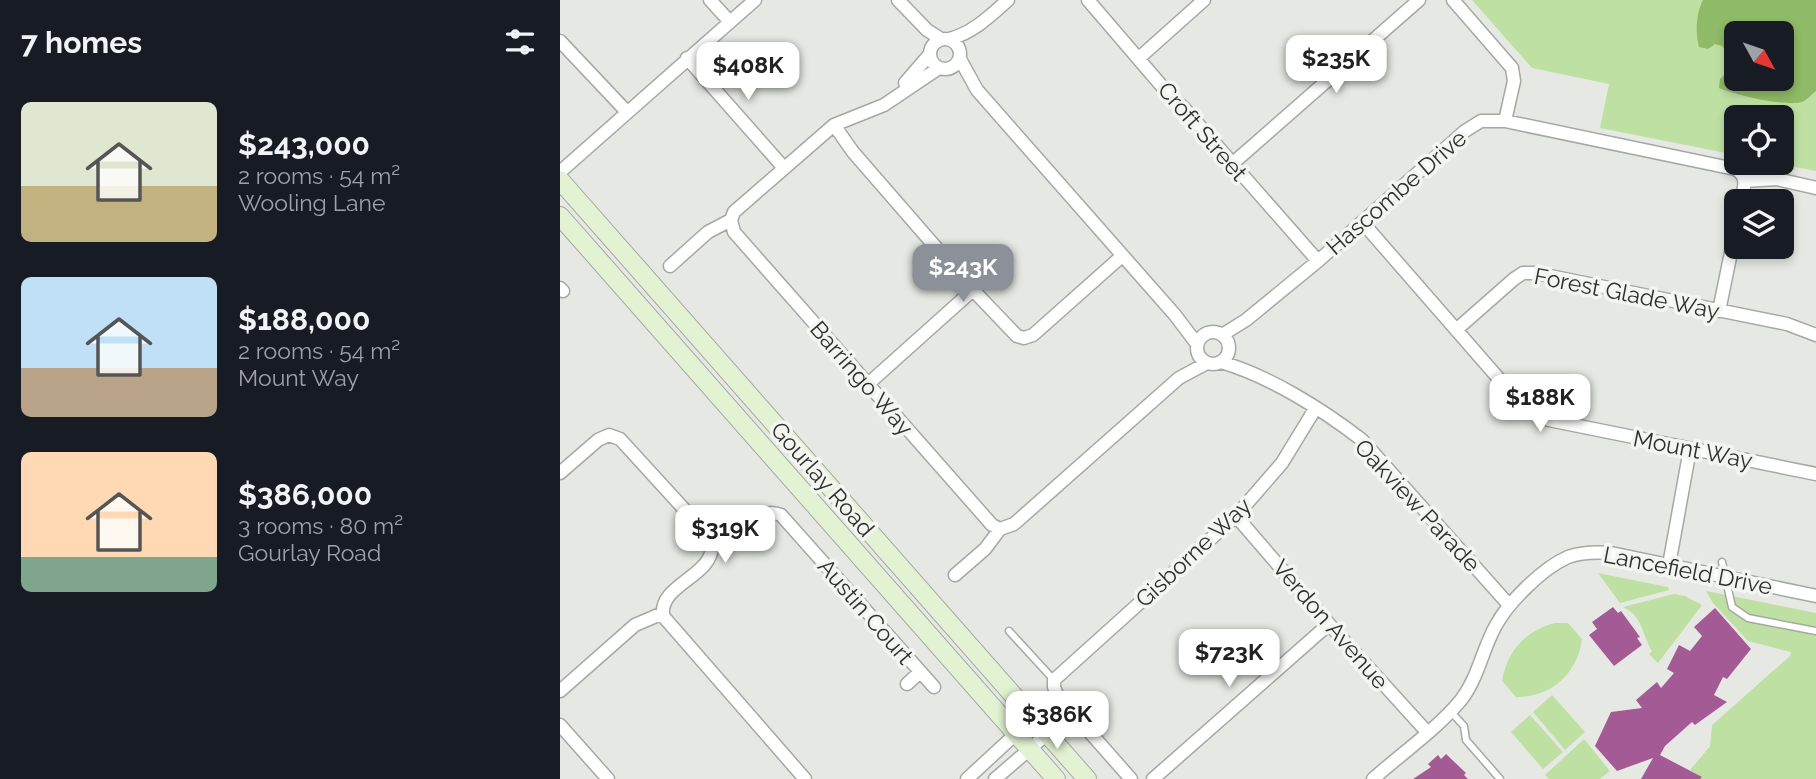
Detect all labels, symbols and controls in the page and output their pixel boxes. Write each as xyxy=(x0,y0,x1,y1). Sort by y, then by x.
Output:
north arrow xyxy=(1724,21,1794,91)
map controls xyxy=(1724,21,1794,259)
icon: filters xyxy=(501,23,539,61)
text: 7 homes xyxy=(21,25,142,60)
pin: $235K xyxy=(1287,36,1385,95)
pin: $408K xyxy=(699,42,797,102)
text: $235K xyxy=(1302,44,1370,71)
text: $408K xyxy=(712,51,784,78)
street label: Croft Street xyxy=(1153,76,1253,186)
button: locate xyxy=(1724,105,1794,175)
street label: Hascombe Drive xyxy=(1321,124,1471,260)
text: $243,000 xyxy=(238,127,370,162)
icon: home xyxy=(77,130,161,214)
text: 2 rooms · 54 m² xyxy=(238,162,400,189)
text: Wooling Lane xyxy=(238,189,386,216)
button: layers xyxy=(1724,189,1794,259)
pin: $243K xyxy=(914,244,1012,304)
text: $243K xyxy=(929,253,997,280)
street label: Forest Glade Way xyxy=(1532,262,1722,324)
text: $188,000 xyxy=(238,302,370,337)
icon: home xyxy=(77,305,161,389)
street label: Barringo Way xyxy=(805,315,919,441)
text: 2 rooms · 54 m² xyxy=(238,337,400,364)
text: Mount Way xyxy=(238,364,359,391)
pin: $188K xyxy=(1491,374,1589,434)
text: $188K xyxy=(1505,383,1575,410)
street label: Gourlay Road xyxy=(766,416,880,542)
street label: Mount Way xyxy=(1631,424,1755,474)
street label: Oakview Parade xyxy=(1350,433,1486,577)
text: $386,000 xyxy=(238,477,372,512)
icon: home xyxy=(77,480,161,564)
street label: Gisborne Way xyxy=(1130,492,1256,612)
pin: $319K xyxy=(676,505,774,565)
text: 3 rooms · 80 m² xyxy=(238,512,403,539)
text: $319K xyxy=(691,514,759,541)
text: Gourlay Road xyxy=(238,539,381,566)
street label: Lancefield Drive xyxy=(1601,540,1775,600)
street label: Austin Court xyxy=(813,553,919,669)
street label: Verdon Avenue xyxy=(1267,554,1395,694)
pin: $723K xyxy=(1180,630,1278,689)
text: $723K xyxy=(1195,638,1263,665)
pin: $386K xyxy=(1008,692,1106,751)
text: $386K xyxy=(1022,700,1092,727)

